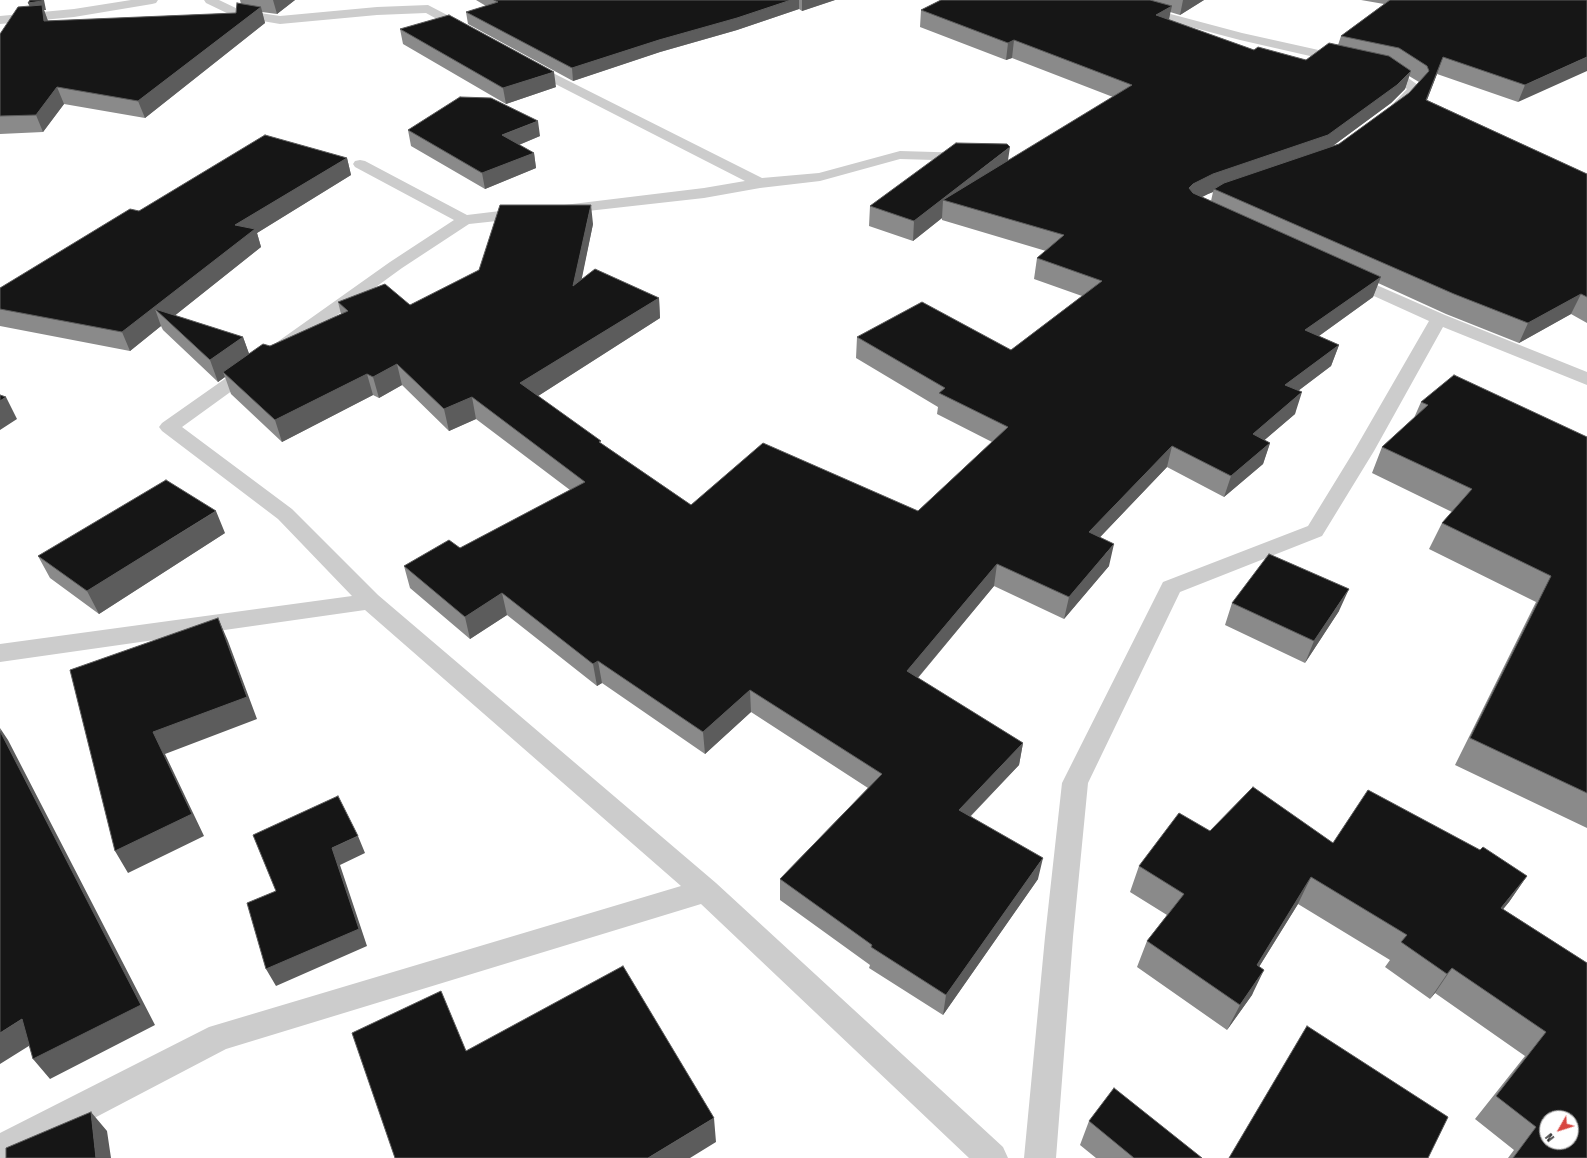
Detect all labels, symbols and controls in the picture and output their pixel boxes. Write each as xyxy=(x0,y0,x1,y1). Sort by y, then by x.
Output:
north arrow xyxy=(1539,1110,1579,1150)
text: N xyxy=(1543,1131,1557,1144)

